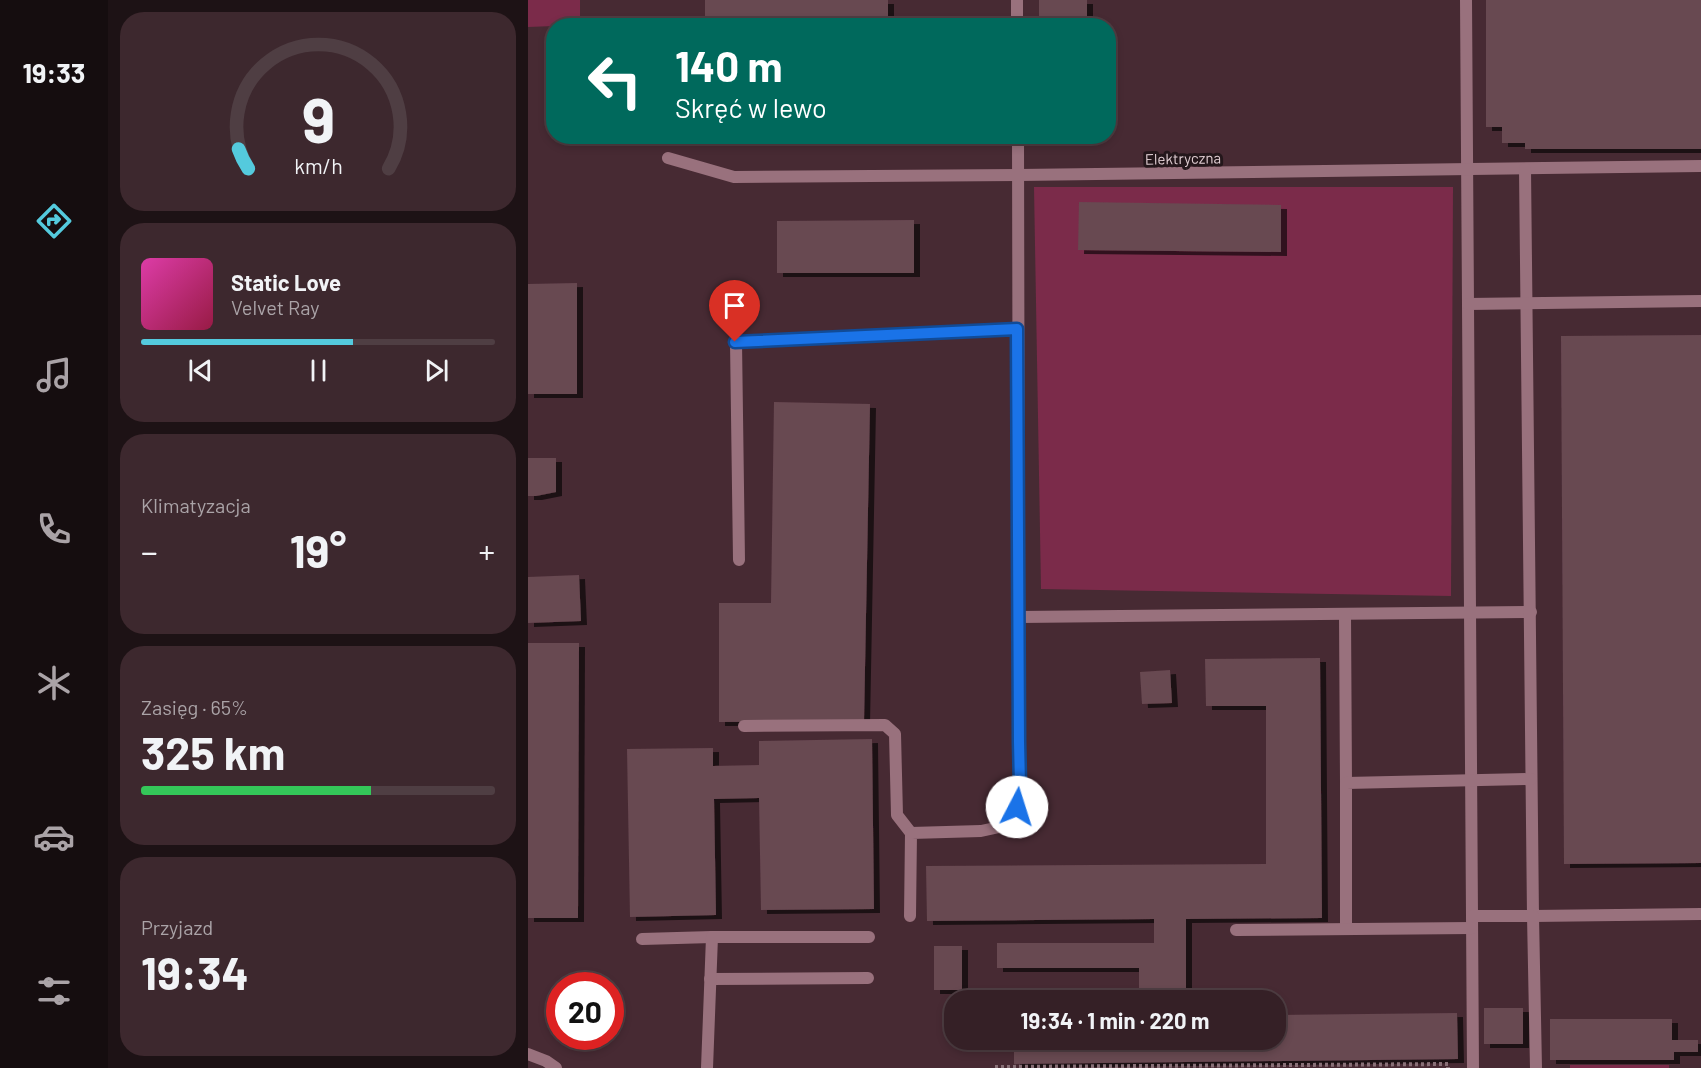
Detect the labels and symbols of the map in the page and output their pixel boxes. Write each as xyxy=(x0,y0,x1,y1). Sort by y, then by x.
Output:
street label: Elektryczna xyxy=(1145,148,1221,168)
pin xyxy=(709,280,760,342)
position arrow xyxy=(985,775,1049,839)
speed limit sign: 20 xyxy=(546,972,624,1050)

